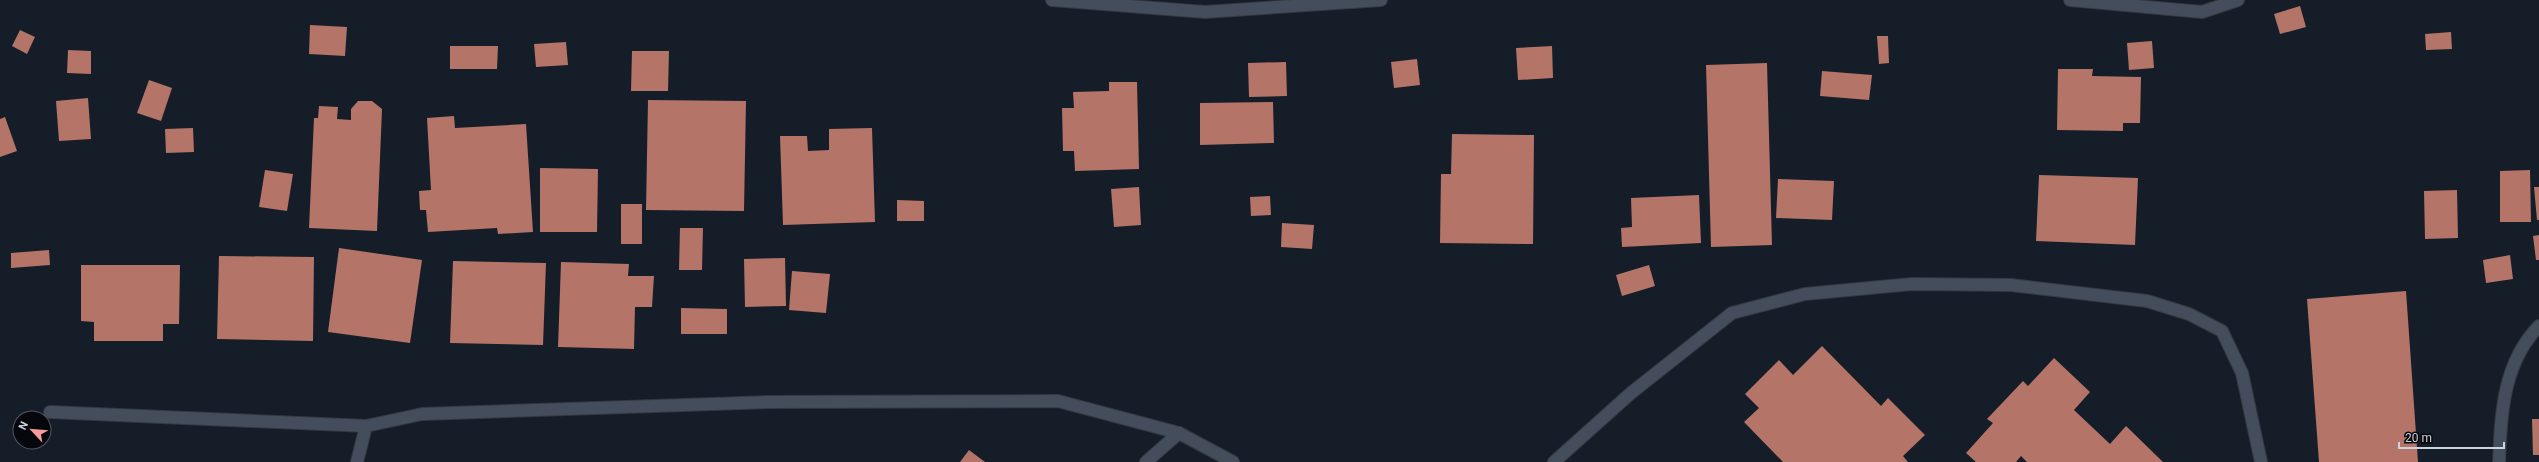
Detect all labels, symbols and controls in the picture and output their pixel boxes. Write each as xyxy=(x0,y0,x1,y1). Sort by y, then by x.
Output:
north arrow xyxy=(12,410,52,450)
text: N xyxy=(16,419,31,432)
scale bar xyxy=(2399,424,2504,450)
text: 20 m xyxy=(2405,431,2432,445)

